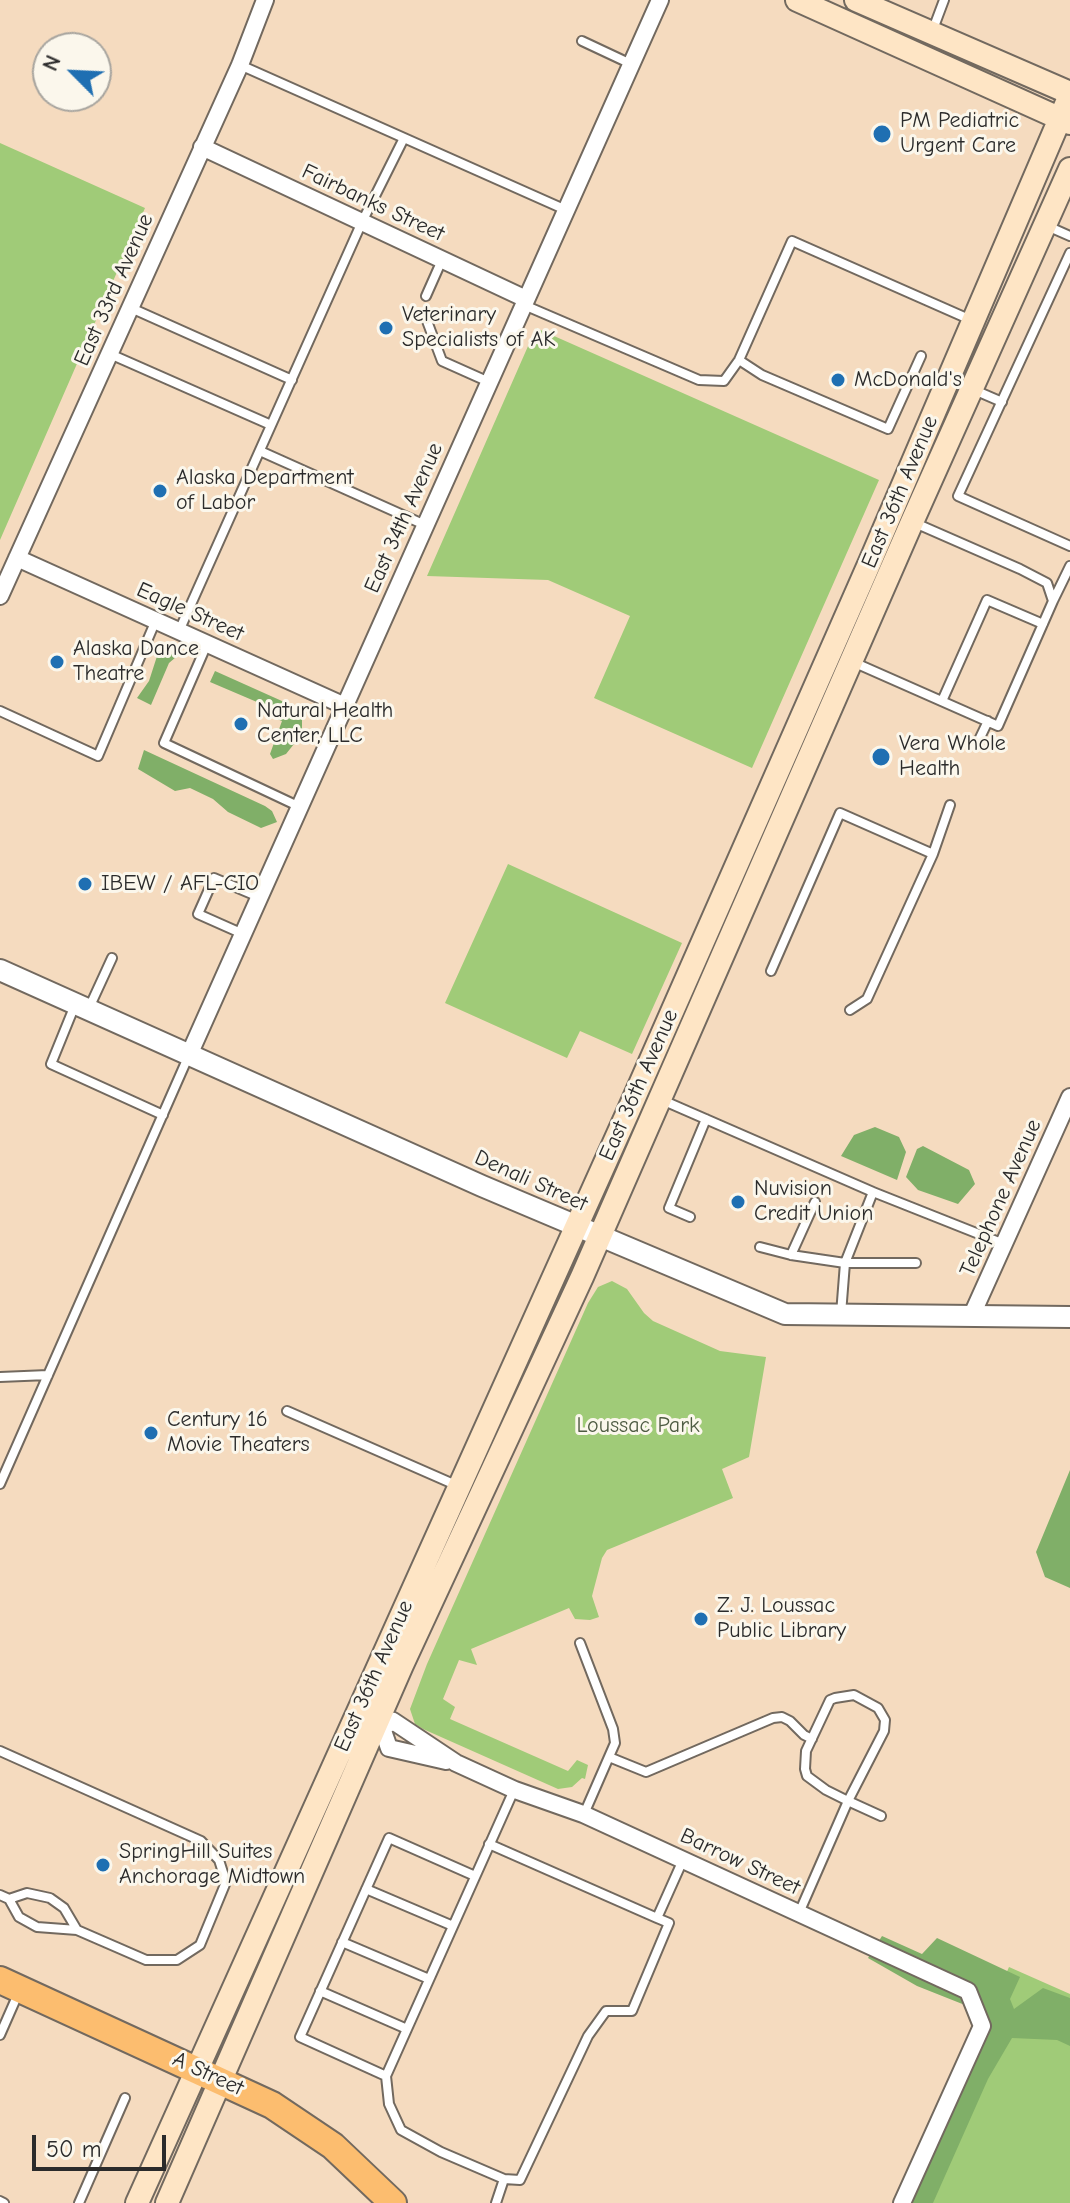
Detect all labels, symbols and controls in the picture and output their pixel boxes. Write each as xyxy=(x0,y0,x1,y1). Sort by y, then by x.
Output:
north arrow xyxy=(32,32,112,112)
text: N xyxy=(37,51,67,75)
place label: PM Pediatric Urgent Care xyxy=(900,108,1019,160)
marker: PM Pediatric Urgent Care xyxy=(871,123,893,145)
street label: Fairbanks Street xyxy=(298,158,448,248)
street label: East 33rd Avenue xyxy=(69,210,159,370)
place label: Veterinary Specialists of AK xyxy=(402,302,556,354)
marker: Veterinary Specialists of AK xyxy=(377,319,395,337)
place label: McDonald's xyxy=(854,367,962,393)
marker: McDonald's xyxy=(829,371,847,389)
street label: East 36th Avenue xyxy=(856,412,944,572)
street label: East 34th Avenue xyxy=(359,439,449,597)
place label: Alaska Department of Labor xyxy=(176,465,354,516)
marker: Alaska Department of Labor xyxy=(151,482,169,500)
street label: Eagle Street xyxy=(132,577,248,647)
place label: Alaska Dance Theatre xyxy=(73,636,199,688)
marker: Alaska Dance Theatre xyxy=(48,653,66,671)
place label: Natural Health Center, LLC xyxy=(257,698,393,750)
marker: Natural Health Center, LLC xyxy=(232,715,250,733)
place label: Vera Whole Health xyxy=(899,731,1006,782)
marker: Vera Whole Health xyxy=(870,746,892,768)
place label: IBEW / AFL-CIO xyxy=(101,871,259,897)
marker: IBEW / AFL-CIO xyxy=(76,875,94,893)
street label: East 36th Avenue xyxy=(594,1005,684,1165)
street label: Telephone Avenue xyxy=(955,1115,1047,1281)
street label: Denali Street xyxy=(471,1144,591,1218)
place label: Nuvision Credit Union xyxy=(754,1176,873,1228)
marker: Nuvision Credit Union xyxy=(729,1193,747,1211)
place label: Century 16 Movie Theaters xyxy=(167,1407,310,1458)
park label: Loussac Park xyxy=(576,1413,700,1439)
marker: Century 16 Movie Theaters xyxy=(142,1424,160,1442)
place label: Z. J. Loussac Public Library xyxy=(717,1593,846,1644)
street label: East 36th Avenue xyxy=(329,1596,419,1756)
marker: Z. J. Loussac Public Library xyxy=(692,1610,710,1628)
street label: Barrow Street xyxy=(676,1823,804,1901)
place label: SpringHill Suites Anchorage Midtown xyxy=(119,1839,305,1890)
marker: SpringHill Suites Anchorage Midtown xyxy=(94,1856,112,1874)
street label: A Street xyxy=(168,2046,248,2102)
scale bar xyxy=(36,2119,170,2169)
text: 50 m xyxy=(46,2135,102,2163)

